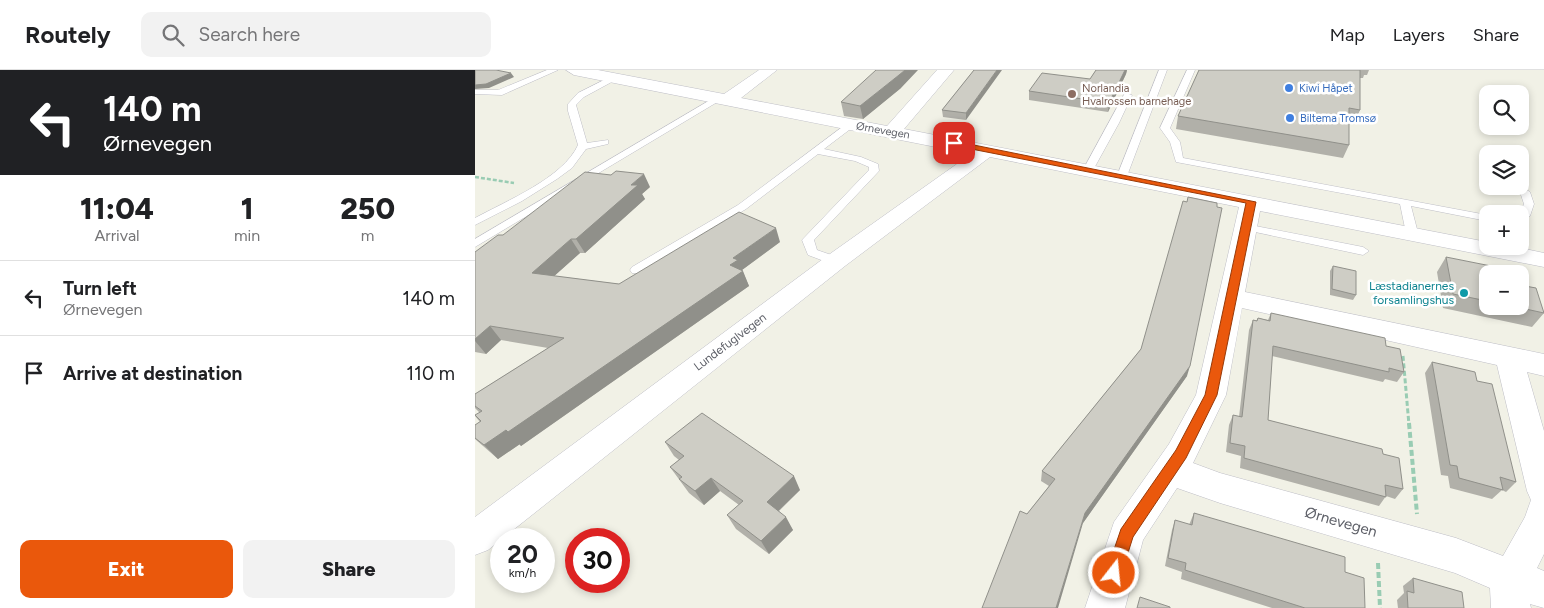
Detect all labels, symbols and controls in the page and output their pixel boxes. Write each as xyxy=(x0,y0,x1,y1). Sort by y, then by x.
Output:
search box xyxy=(141,12,491,57)
text: Routely xyxy=(25,20,111,49)
icon: search xyxy=(159,21,187,49)
text: Search here xyxy=(199,23,300,46)
text: Map xyxy=(1330,24,1365,46)
text: Layers xyxy=(1393,24,1445,46)
text: Share xyxy=(1473,24,1519,46)
place label: Norlandia Hvalrossen barnehage xyxy=(1082,82,1191,108)
marker: Kiwi Håpet xyxy=(1283,82,1295,94)
place label: Kiwi Håpet xyxy=(1299,82,1353,95)
map controls xyxy=(1479,85,1529,315)
button: search xyxy=(1479,85,1529,135)
text: 140 m xyxy=(103,88,201,130)
marker: Norlandia Hvalrossen barnehage xyxy=(1066,88,1078,100)
icon: left xyxy=(20,90,85,155)
marker: Biltema Tromsø xyxy=(1284,112,1296,124)
place label: Biltema Tromsø xyxy=(1300,112,1377,125)
street label: Ørnevegen xyxy=(855,119,911,142)
pin xyxy=(933,122,975,164)
icon: arrive xyxy=(940,129,968,157)
text: Ørnevegen xyxy=(103,130,212,157)
button: layers xyxy=(1479,145,1529,195)
text: 11:04 xyxy=(80,190,154,227)
text: 1 xyxy=(241,190,254,227)
text: 250 xyxy=(340,190,395,227)
button: + xyxy=(1479,205,1529,255)
text: Arrival xyxy=(94,226,140,245)
text: min xyxy=(234,226,260,245)
text: m xyxy=(361,226,374,245)
button: − xyxy=(1479,265,1529,315)
text: Turn left xyxy=(63,277,137,300)
place label: Læstadianernes forsamlingshus xyxy=(1369,279,1454,307)
icon: left xyxy=(20,284,48,312)
text: 140 m xyxy=(402,287,455,310)
marker: Læstadianernes forsamlingshus xyxy=(1458,287,1470,299)
text: Ørnevegen xyxy=(63,300,142,319)
street label: Lundefuglvegen xyxy=(691,310,769,374)
icon: arrive xyxy=(20,359,48,387)
text: Arrive at destination xyxy=(63,362,242,385)
text: 110 m xyxy=(406,362,455,385)
street label: Ørnevegen xyxy=(1303,503,1379,541)
speed limit sign: 30 xyxy=(565,528,630,593)
text: 20 xyxy=(507,539,538,569)
button: Exit xyxy=(20,540,233,598)
button: Share xyxy=(243,540,455,598)
position arrow xyxy=(1087,546,1139,598)
text: km/h xyxy=(509,566,536,580)

